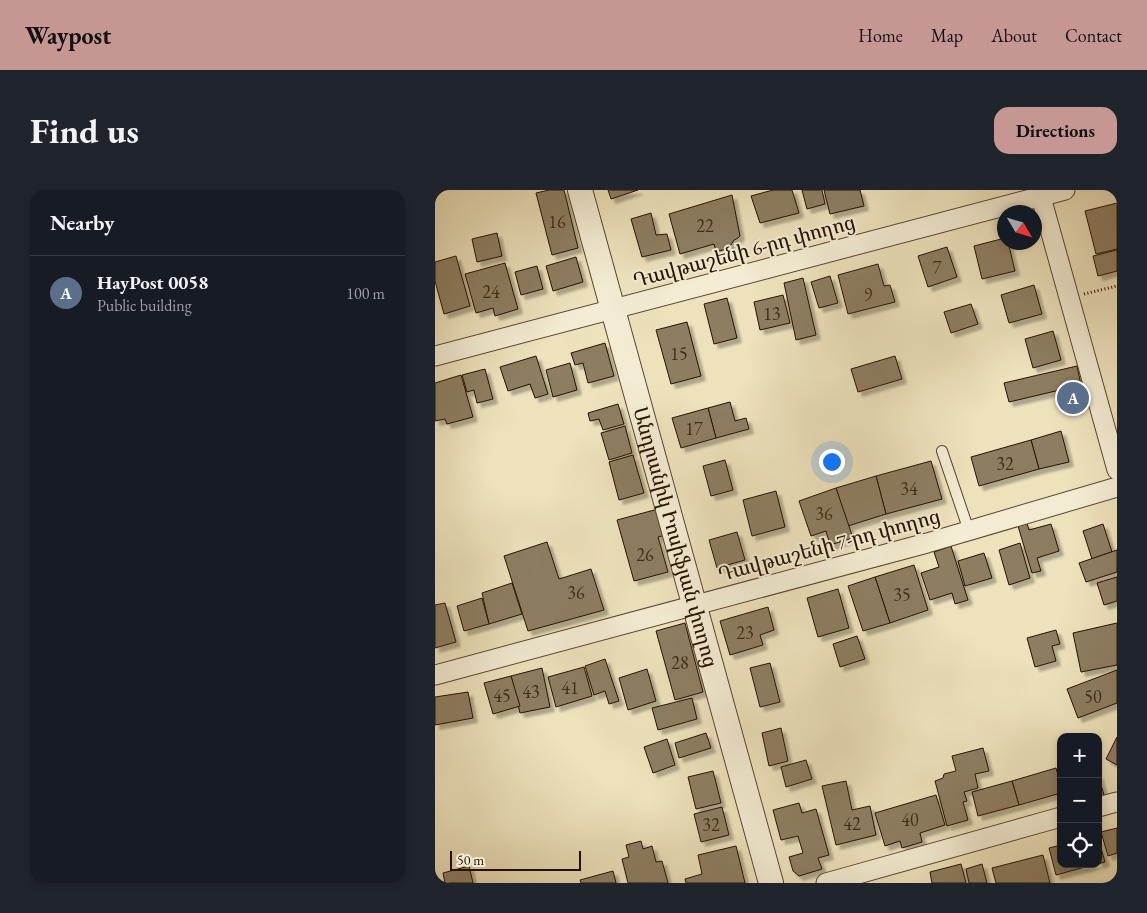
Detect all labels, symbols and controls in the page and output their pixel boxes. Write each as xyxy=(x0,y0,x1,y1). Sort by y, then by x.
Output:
text: Waypost xyxy=(25,20,111,51)
text: Home xyxy=(858,24,903,47)
text: Map xyxy=(931,24,963,47)
text: About xyxy=(991,24,1037,47)
text: Contact xyxy=(1065,24,1122,47)
button: Directions xyxy=(994,107,1117,154)
text: Find us xyxy=(30,108,139,153)
north arrow xyxy=(997,205,1042,250)
text: Nearby xyxy=(50,209,114,236)
street label: Դավթաշենի 6-րդ փողոց xyxy=(630,209,858,293)
house number: 16 xyxy=(548,210,566,233)
house number: 22 xyxy=(696,214,714,237)
house number: 7 xyxy=(933,256,942,279)
text: HayPost 0058 xyxy=(97,270,208,295)
house number: 24 xyxy=(482,280,500,303)
text: A xyxy=(60,283,72,304)
text: 100 m xyxy=(346,283,385,304)
house number: 9 xyxy=(864,283,873,306)
text: Public building xyxy=(97,295,192,316)
house number: 13 xyxy=(763,302,781,325)
house number: 15 xyxy=(670,342,688,365)
pin: A xyxy=(1057,379,1089,417)
street label: Անդրանիկ Իոսիֆյան փողոց xyxy=(627,404,724,670)
house number: 17 xyxy=(685,417,703,440)
your location xyxy=(819,449,845,475)
house number: 32 xyxy=(996,452,1014,475)
house number: 34 xyxy=(900,477,918,500)
house number: 36 xyxy=(815,502,833,525)
street label: Դավթաշենի 7-րդ փողոց xyxy=(715,503,943,587)
house number: 26 xyxy=(636,543,654,566)
house number: 36 xyxy=(567,581,585,604)
house number: 35 xyxy=(893,583,911,606)
house number: 23 xyxy=(736,621,754,644)
house number: 28 xyxy=(671,651,689,674)
house number: 41 xyxy=(561,676,579,699)
house number: 43 xyxy=(522,680,540,703)
house number: 45 xyxy=(493,684,511,707)
house number: 50 xyxy=(1084,685,1102,708)
map controls xyxy=(1057,733,1102,868)
button: + xyxy=(1057,733,1102,778)
button: − xyxy=(1057,778,1102,823)
house number: 40 xyxy=(901,808,919,831)
house number: 42 xyxy=(843,812,861,835)
house number: 32 xyxy=(702,813,720,836)
button: locate xyxy=(1057,823,1102,868)
scale bar xyxy=(450,848,581,871)
text: 50 m xyxy=(457,851,484,869)

